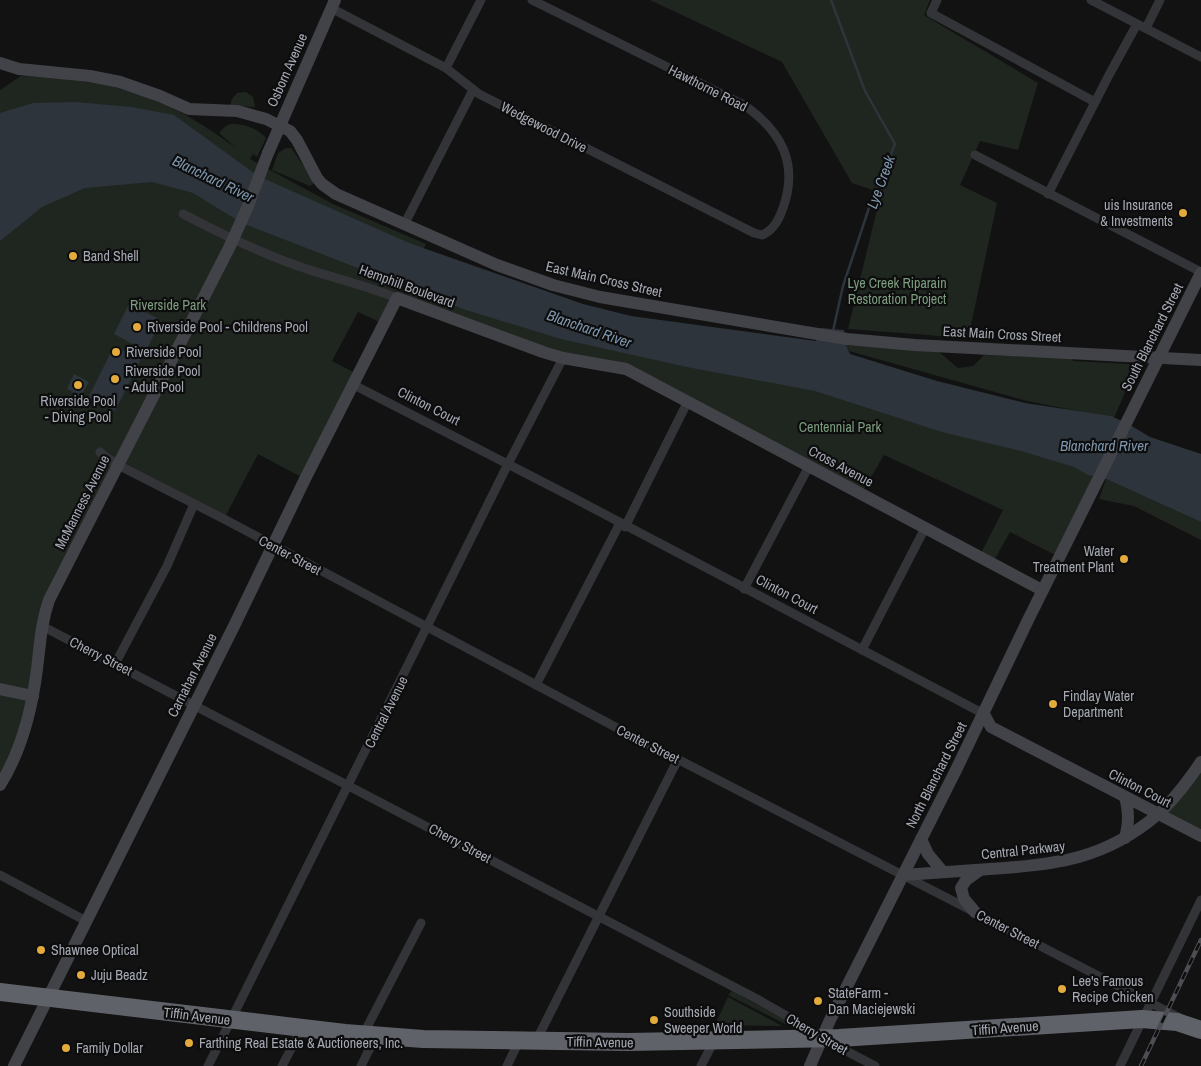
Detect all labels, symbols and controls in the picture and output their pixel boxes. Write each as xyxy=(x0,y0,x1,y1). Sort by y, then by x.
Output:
street label: Osborn Avenue xyxy=(263,30,311,110)
street label: Hawthorne Road xyxy=(666,60,750,116)
street label: Wedgewood Drive xyxy=(498,98,590,156)
water label: Blanchard River xyxy=(169,150,258,208)
water label: Lye Creek xyxy=(861,151,900,212)
place label: uis Insurance & Investments xyxy=(1100,196,1173,230)
marker: uis Insurance & Investments xyxy=(1177,207,1189,219)
place label: Band Shell xyxy=(83,247,139,265)
marker: Band Shell xyxy=(67,250,79,262)
street label: East Main Cross Street xyxy=(544,257,664,301)
street label: Hemphill Boulevard xyxy=(357,260,457,312)
park label: Lye Creek Riparain Restoration Project xyxy=(847,274,947,308)
street label: South Blanchard Street xyxy=(1117,280,1187,394)
park label: Riverside Park xyxy=(130,296,206,314)
water label: Blanchard River xyxy=(544,304,635,353)
place label: Riverside Pool - Childrens Pool xyxy=(147,318,308,336)
marker: Riverside Pool - Childrens Pool xyxy=(131,321,143,333)
street label: East Main Cross Street xyxy=(942,322,1062,346)
place label: Riverside Pool xyxy=(126,343,201,361)
marker: Riverside Pool xyxy=(110,346,122,358)
place label: Riverside Pool - Adult Pool xyxy=(125,362,200,396)
marker: Riverside Pool - Adult Pool xyxy=(109,373,121,385)
marker: Riverside Pool - Diving Pool xyxy=(72,379,84,391)
street label: Clinton Court xyxy=(395,383,463,429)
place label: Riverside Pool - Diving Pool xyxy=(40,392,116,426)
park label: Centennial Park xyxy=(799,418,881,436)
water label: Blanchard River xyxy=(1060,435,1149,456)
street label: Cross Avenue xyxy=(805,441,877,491)
street label: McManness Avenue xyxy=(51,452,113,552)
street label: Center Street xyxy=(256,531,324,579)
place label: Water Treatment Plant xyxy=(1033,542,1114,576)
marker: Water Treatment Plant xyxy=(1118,553,1130,565)
street label: Clinton Court xyxy=(753,570,821,618)
street label: Carnahan Avenue xyxy=(163,630,221,720)
street label: Cherry Street xyxy=(67,632,135,680)
street label: Central Avenue xyxy=(360,673,412,751)
place label: Findlay Water Department xyxy=(1063,687,1134,721)
marker: Findlay Water Department xyxy=(1047,698,1059,710)
street label: North Blanchard Street xyxy=(901,719,971,831)
street label: Center Street xyxy=(613,720,683,768)
street label: Clinton Court xyxy=(1106,765,1174,811)
street label: Cherry Street xyxy=(426,819,494,867)
street label: Central Parkway xyxy=(980,837,1066,863)
street label: Center Street xyxy=(973,905,1043,953)
place label: Shawnee Optical xyxy=(51,941,138,959)
marker: Shawnee Optical xyxy=(35,944,47,956)
place label: Juju Beadz xyxy=(91,966,148,984)
marker: Juju Beadz xyxy=(75,969,87,981)
place label: Lee's Famous Recipe Chicken xyxy=(1072,972,1154,1006)
marker: Lee's Famous Recipe Chicken xyxy=(1056,983,1068,995)
place label: StateFarm - Dan Maciejewski xyxy=(828,984,915,1018)
marker: StateFarm - Dan Maciejewski xyxy=(812,995,824,1007)
street label: Tiffin Avenue xyxy=(163,1003,231,1029)
place label: Southside Sweeper World xyxy=(664,1003,742,1037)
street label: Cherry Street xyxy=(783,1009,851,1059)
marker: Southside Sweeper World xyxy=(648,1014,660,1026)
street label: Tiffin Avenue xyxy=(971,1017,1039,1039)
street label: Tiffin Avenue xyxy=(566,1032,634,1052)
place label: Farthing Real Estate & Auctioneers, Inc. xyxy=(199,1034,403,1052)
marker: Farthing Real Estate & Auctioneers, Inc. xyxy=(183,1037,195,1049)
place label: Family Dollar xyxy=(76,1039,143,1057)
marker: Family Dollar xyxy=(60,1042,72,1054)

